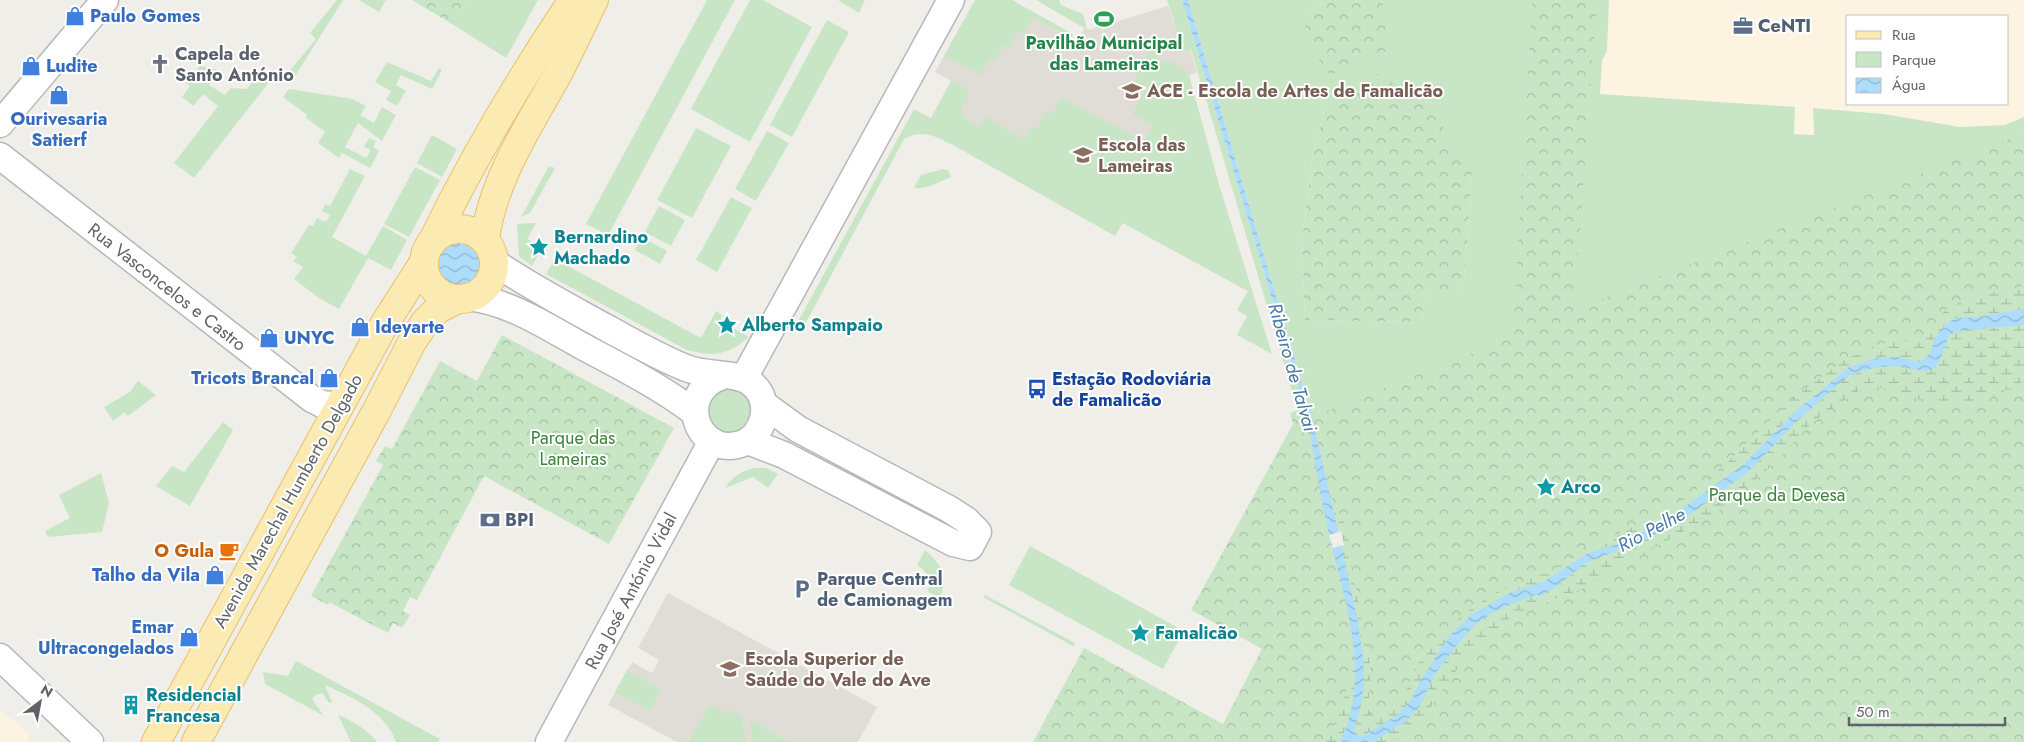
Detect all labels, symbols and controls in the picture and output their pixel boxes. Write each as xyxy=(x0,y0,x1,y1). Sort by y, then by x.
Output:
place label: Paulo Gomes xyxy=(90,3,200,29)
shop icon: Paulo Gomes xyxy=(64,5,86,27)
sports icon: Pavilhão Municipal das Lameiras xyxy=(1093,8,1115,30)
place label: CeNTI xyxy=(1758,13,1811,39)
office icon: CeNTI xyxy=(1732,15,1754,37)
legend xyxy=(1846,15,2009,105)
text: Rua xyxy=(1892,24,1916,46)
place label: Pavilhão Municipal das Lameiras xyxy=(1026,30,1182,77)
place label: Capela de Santo António xyxy=(175,41,294,88)
text: Parque xyxy=(1892,49,1936,71)
place label: Ludite xyxy=(46,53,98,79)
church icon: Capela de Santo António xyxy=(149,53,171,75)
shop icon: Ludite xyxy=(20,55,42,77)
text: Água xyxy=(1892,74,1926,96)
place label: ACE - Escola de Artes de Famalicão xyxy=(1146,78,1443,104)
school or university icon: ACE - Escola de Artes de Famalicão xyxy=(1121,80,1143,102)
shop icon: Ourivesaria Satierf xyxy=(48,84,70,106)
place label: Ourivesaria Satierf xyxy=(10,106,108,153)
place label: Escola das Lameiras xyxy=(1098,132,1186,179)
school or university icon: Escola das Lameiras xyxy=(1072,144,1094,166)
street label: Rua Vasconcelos e Castro xyxy=(82,217,252,357)
place label: Bernardino Machado xyxy=(554,224,649,271)
place icon: Bernardino Machado xyxy=(528,236,550,258)
water label: Ribeiro de Talvai xyxy=(1261,300,1324,436)
place label: Alberto Sampaio xyxy=(741,312,883,338)
place label: Ideyarte xyxy=(375,314,444,340)
place icon: Alberto Sampaio xyxy=(716,314,738,336)
shop icon: Ideyarte xyxy=(349,316,371,338)
place label: UNYC xyxy=(284,325,335,351)
shop icon: UNYC xyxy=(258,327,280,349)
place label: Tricots Brancal xyxy=(191,365,314,391)
place label: Estação Rodoviária de Famalicão xyxy=(1052,366,1211,413)
shop icon: Tricots Brancal xyxy=(318,367,340,389)
street label: Avenida Marechal Humberto Delgado xyxy=(207,369,369,633)
bus stop icon: Estação Rodoviária de Famalicão xyxy=(1026,378,1048,400)
park label: Parque das Lameiras xyxy=(531,425,615,472)
place label: Arco xyxy=(1560,474,1601,500)
place icon: Arco xyxy=(1535,476,1557,498)
park label: Parque da Devesa xyxy=(1709,482,1845,508)
water label: Rio Pelhe xyxy=(1613,500,1690,559)
place label: BPI xyxy=(505,507,534,533)
street label: Rua José António Vidal xyxy=(579,508,683,674)
bank icon: BPI xyxy=(479,509,501,531)
place label: O Gula xyxy=(154,538,214,564)
cafe icon: O Gula xyxy=(218,540,240,562)
place label: Talho da Vila xyxy=(92,562,200,588)
shop icon: Talho da Vila xyxy=(204,564,226,586)
place label: Parque Central de Camionagem xyxy=(817,566,953,613)
parking icon: Parque Central de Camionagem xyxy=(791,578,813,600)
place label: Emar Ultracongelados xyxy=(38,614,175,661)
place label: Famalicão xyxy=(1155,620,1238,646)
place icon: Famalicão xyxy=(1129,622,1151,644)
shop icon: Emar Ultracongelados xyxy=(178,626,200,648)
place label: Escola Superior de Saúde do Vale do Ave xyxy=(745,646,931,693)
school or university icon: Escola Superior de Saúde do Vale do Ave xyxy=(719,658,741,680)
north arrow xyxy=(15,677,65,727)
text: N xyxy=(37,680,57,702)
place label: Residencial Francesa xyxy=(146,682,241,729)
building icon: Residencial Francesa xyxy=(120,694,142,716)
scale bar xyxy=(1849,694,2005,726)
text: 50 m xyxy=(1856,701,1890,723)

